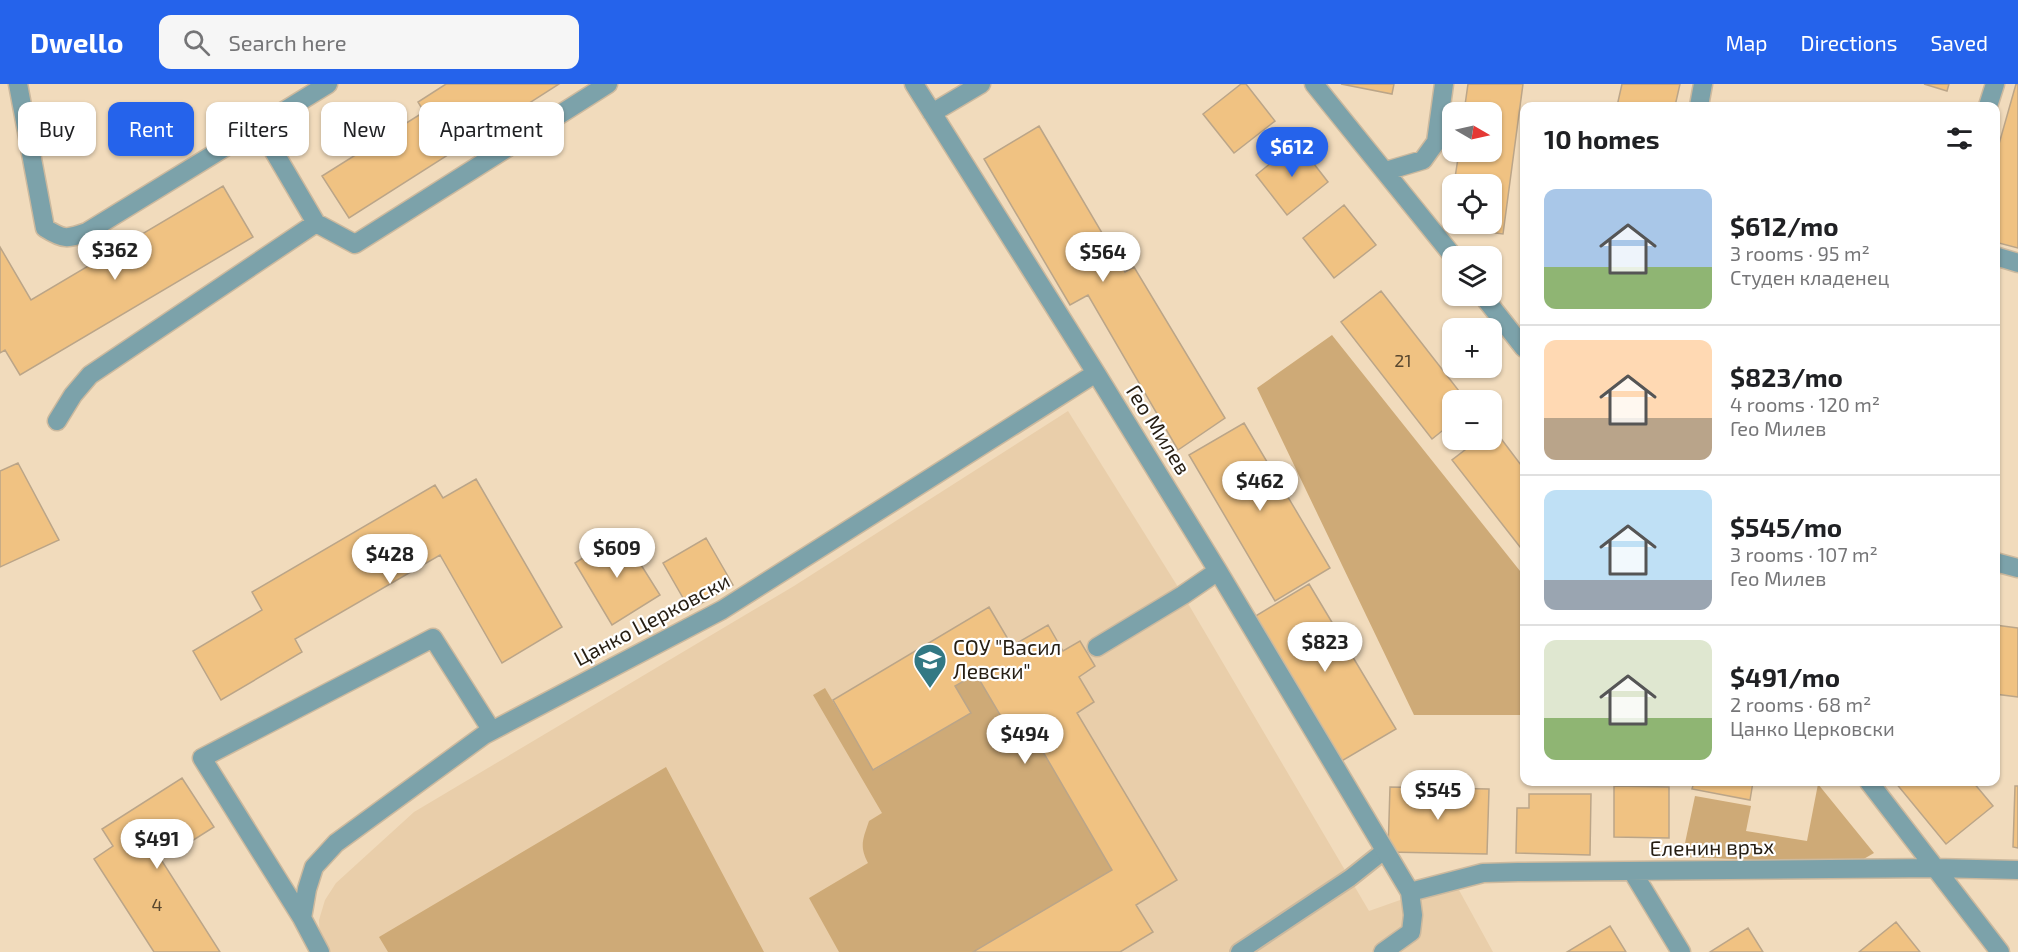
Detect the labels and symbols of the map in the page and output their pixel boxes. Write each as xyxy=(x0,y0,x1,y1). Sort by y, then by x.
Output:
north arrow xyxy=(1442,102,1502,162)
pin: $612 xyxy=(1256,127,1328,178)
pin: $362 xyxy=(79,230,151,281)
pin: $564 xyxy=(1067,232,1139,283)
house number: 21 xyxy=(1394,349,1412,371)
street label: Гео Милев xyxy=(1122,380,1197,479)
pin: $462 xyxy=(1224,461,1296,512)
pin: $609 xyxy=(581,528,653,579)
pin: $428 xyxy=(354,534,426,585)
street label: Цанко Церковски xyxy=(569,567,734,670)
pin: $823 xyxy=(1289,622,1361,673)
place label: СОУ "Васил Левски" xyxy=(953,634,1061,683)
school or university icon: СОУ "Васил Левски" xyxy=(912,642,948,689)
pin: $494 xyxy=(989,714,1061,765)
pin: $545 xyxy=(1402,770,1474,821)
pin: $491 xyxy=(121,819,193,870)
street label: Еленин връх xyxy=(1649,833,1775,860)
house number: 4 xyxy=(151,893,163,915)

